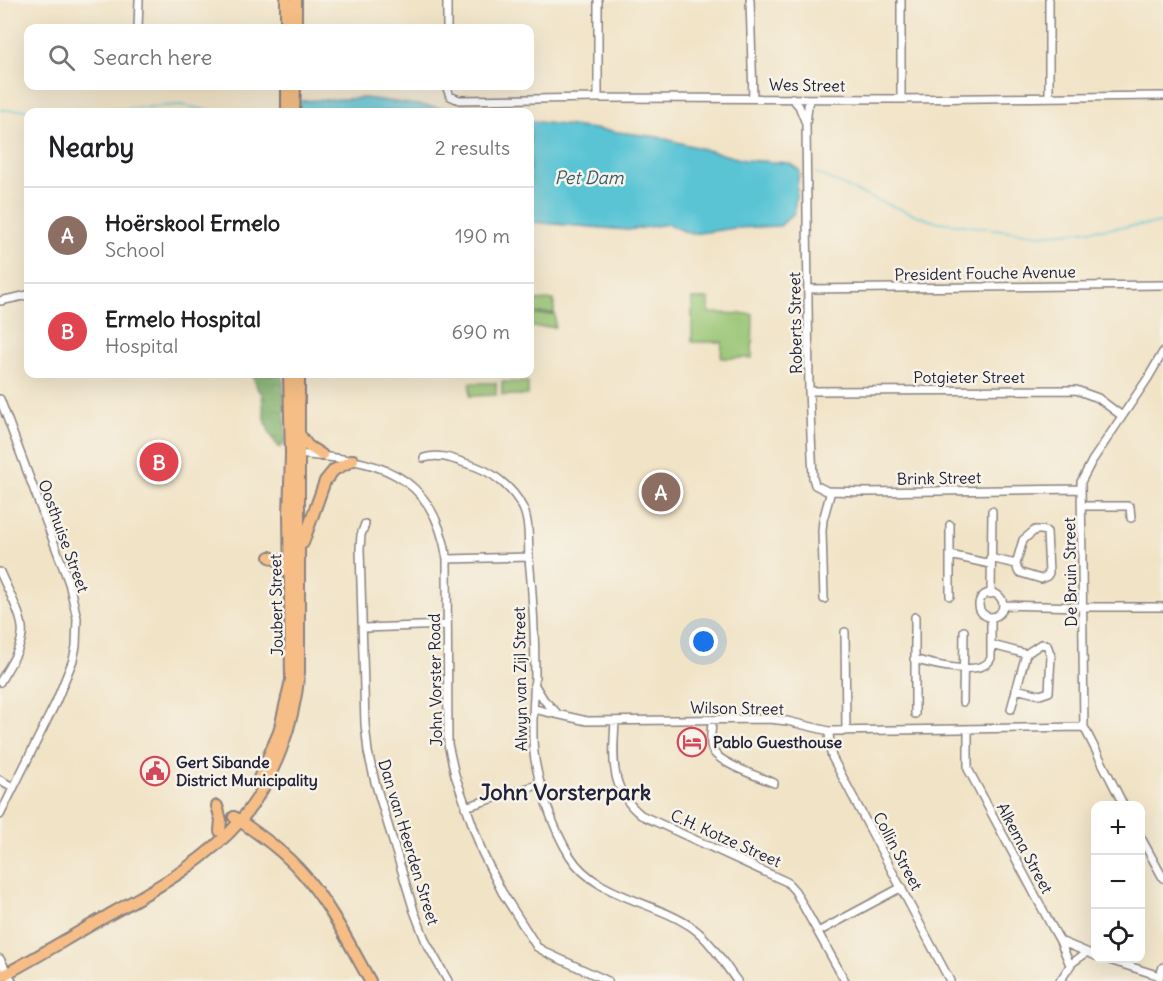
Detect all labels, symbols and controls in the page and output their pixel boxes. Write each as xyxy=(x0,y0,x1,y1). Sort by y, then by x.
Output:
search box xyxy=(24,24,534,90)
icon: search xyxy=(45,41,78,74)
text: Search here xyxy=(93,43,212,71)
street label: Wes Street xyxy=(769,74,846,96)
text: Nearby xyxy=(48,131,134,164)
text: 2 results xyxy=(435,135,510,160)
water label: Pet Dam xyxy=(554,166,625,189)
text: Hoërskool Ermelo xyxy=(105,209,280,237)
text: A xyxy=(61,223,74,248)
text: 190 m xyxy=(455,223,510,248)
text: School xyxy=(105,237,165,262)
street label: President Fouche Avenue xyxy=(894,261,1076,285)
street label: Roberts Street xyxy=(784,271,806,374)
text: Ermelo Hospital xyxy=(105,305,261,333)
text: B xyxy=(61,319,74,344)
text: 690 m xyxy=(452,319,510,344)
text: Hospital xyxy=(105,333,178,358)
street label: Potgieter Street xyxy=(913,367,1025,387)
pin: B xyxy=(140,440,178,484)
street label: Brink Street xyxy=(897,467,982,489)
pin: A xyxy=(642,470,680,514)
street label: Oosthuise Street xyxy=(34,477,94,596)
street label: De Bruin Street xyxy=(1059,516,1081,627)
street label: Joubert Street xyxy=(265,553,287,656)
street label: Alwyn van Zijl Street xyxy=(509,606,531,752)
street label: John Vorster Road xyxy=(424,613,446,747)
your location xyxy=(689,627,718,656)
street label: Wilson Street xyxy=(690,697,785,719)
hotel icon: Pablo Guesthouse xyxy=(676,726,708,758)
place label: Pablo Guesthouse xyxy=(713,732,843,752)
place label: Gert Sibande District Municipality xyxy=(176,752,318,791)
public building icon: Gert Sibande District Municipality xyxy=(139,755,171,787)
street label: Dan van Heerden Street xyxy=(374,757,444,928)
district label: John Vorsterpark xyxy=(479,778,651,806)
street label: Alkema Street xyxy=(993,799,1058,897)
map controls xyxy=(1091,801,1145,963)
button: + xyxy=(1091,801,1145,855)
street label: C.H. Kotze Street xyxy=(668,805,785,872)
street label: Collin Street xyxy=(869,808,927,894)
button: − xyxy=(1091,855,1145,909)
button: locate xyxy=(1091,909,1145,963)

